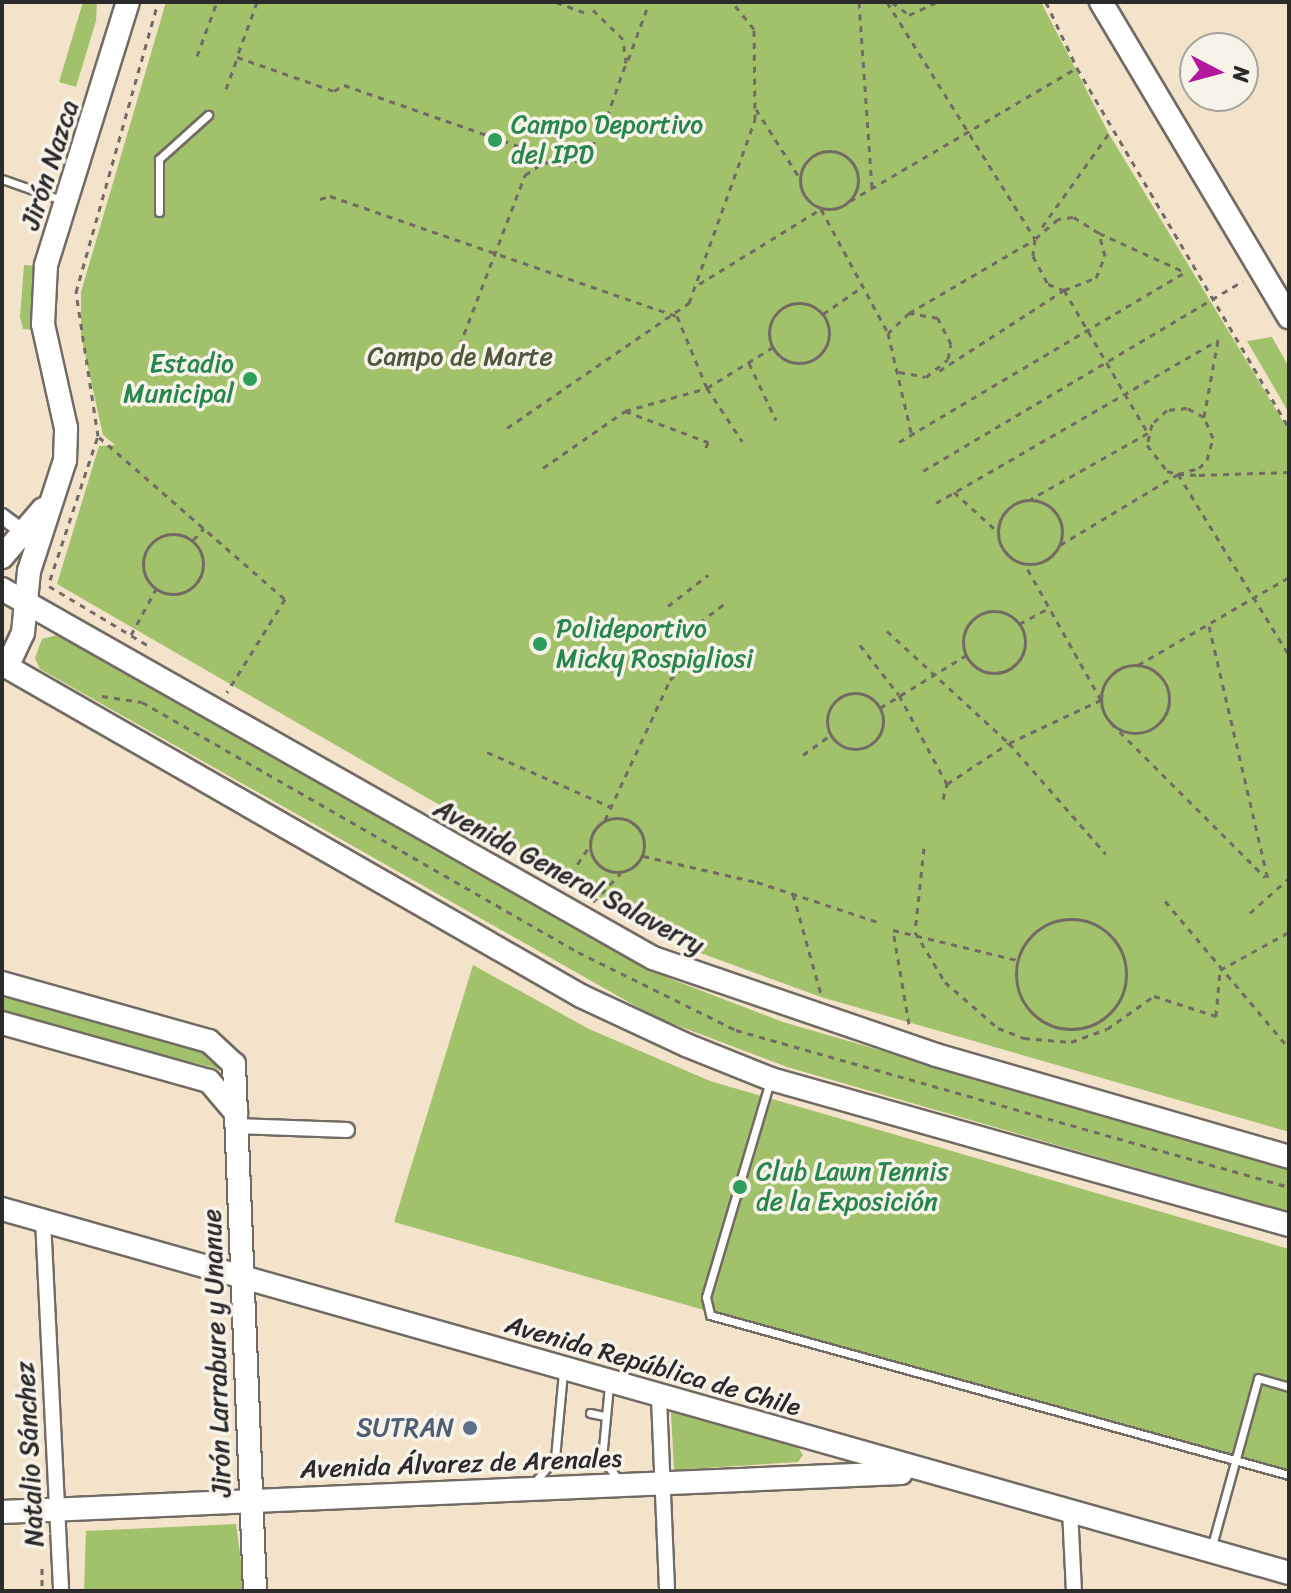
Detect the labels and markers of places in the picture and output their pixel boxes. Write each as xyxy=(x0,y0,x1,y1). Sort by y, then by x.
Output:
place label: Campo Deportivo del IPD xyxy=(511,109,703,170)
marker: Campo Deportivo del IPD xyxy=(486,131,504,149)
place label: Estadio Municipal xyxy=(123,348,234,410)
marker: Estadio Municipal xyxy=(241,370,259,388)
place label: Polideportivo Micky Rospigliosi xyxy=(556,613,753,674)
marker: Polideportivo Micky Rospigliosi xyxy=(531,635,549,653)
place label: Club Lawn Tennis de la Exposición xyxy=(756,1156,949,1218)
marker: Club Lawn Tennis de la Exposición xyxy=(731,1178,749,1196)
place label: SUTRAN xyxy=(356,1412,454,1444)
marker: SUTRAN xyxy=(461,1419,479,1437)

